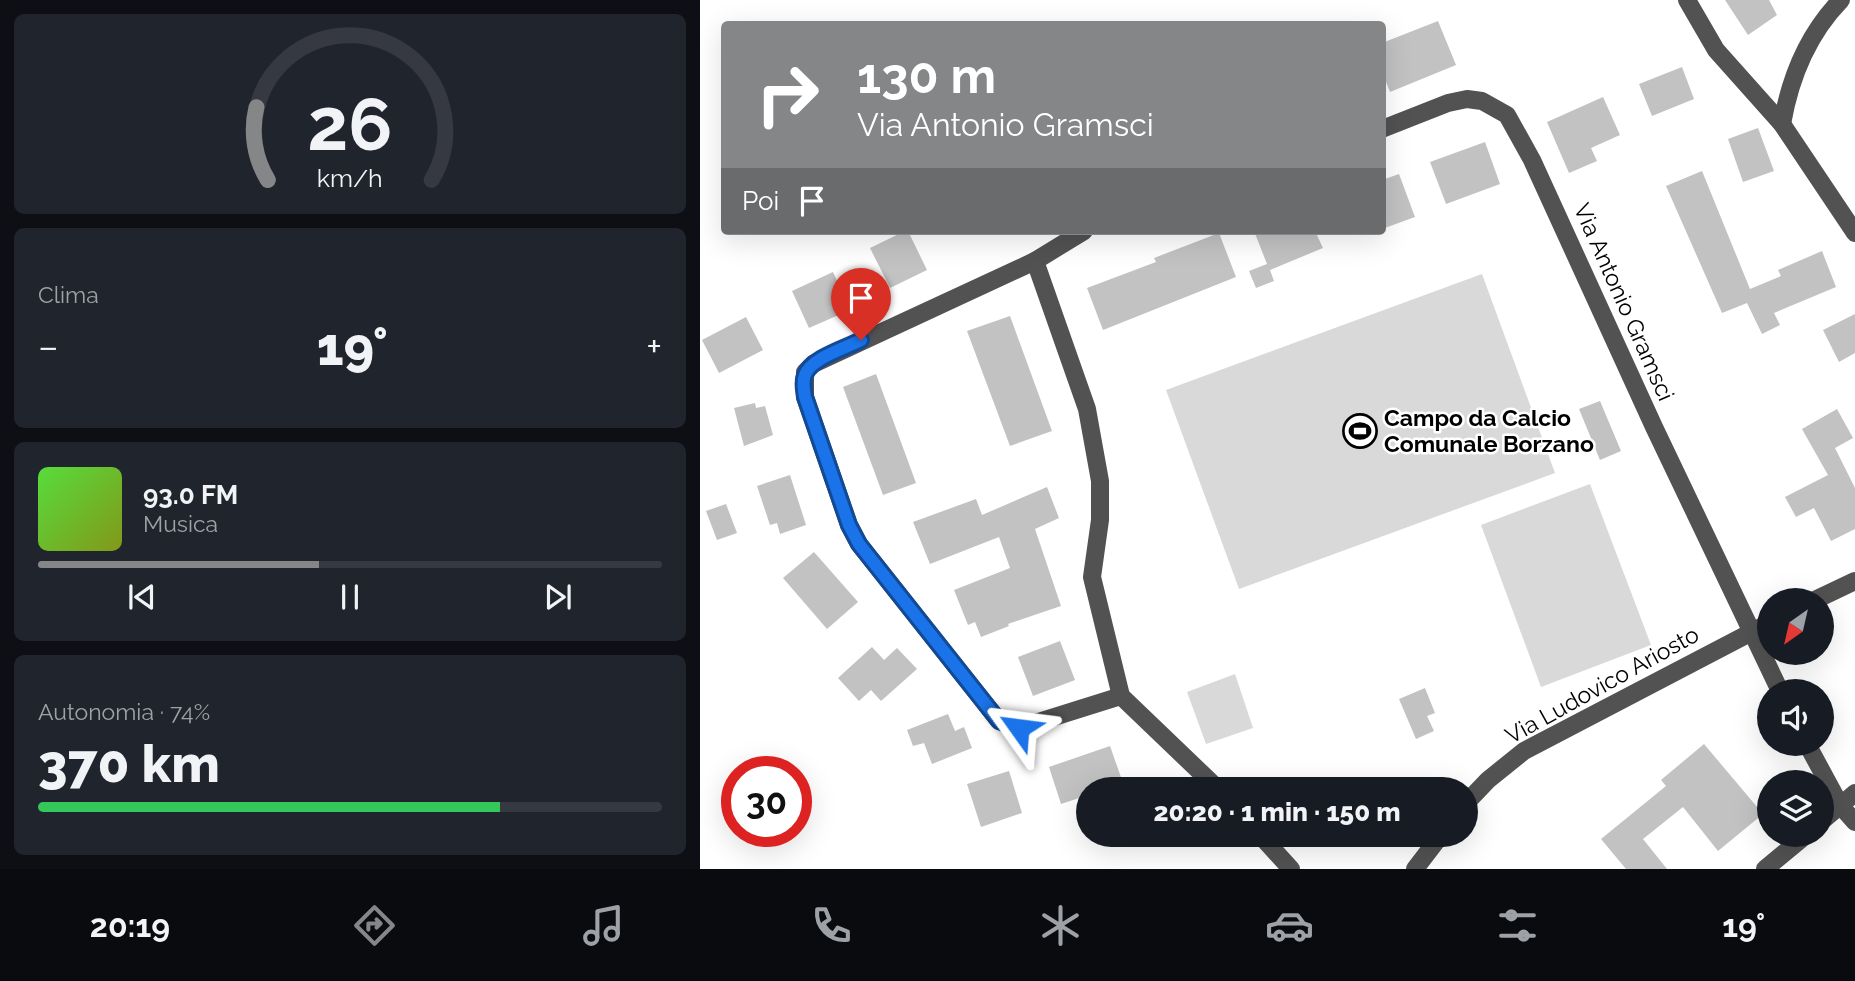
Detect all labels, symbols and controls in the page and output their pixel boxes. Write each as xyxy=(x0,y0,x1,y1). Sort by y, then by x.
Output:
text: 130 m xyxy=(857,47,996,104)
icon: right xyxy=(742,49,833,140)
text: 26 xyxy=(307,82,393,167)
text: Via Antonio Gramsci xyxy=(857,106,1154,143)
text: km/h xyxy=(317,163,383,193)
icon: arrive xyxy=(793,182,831,220)
text: Poi xyxy=(742,186,779,216)
street label: Via Antonio Gramsci xyxy=(1569,199,1680,405)
pin xyxy=(831,268,891,340)
icon: arrive xyxy=(842,279,880,317)
text: Clima xyxy=(38,281,99,308)
text: 19° xyxy=(317,316,388,377)
text: − xyxy=(38,324,58,369)
text: + xyxy=(646,324,662,369)
place label: Campo da Calcio Comunale Borzano xyxy=(1384,404,1594,457)
sports icon: Campo da Calcio Comunale Borzano xyxy=(1341,412,1379,450)
text: 93.0 FM xyxy=(143,480,238,510)
text: Musica xyxy=(143,510,218,537)
icon: previous xyxy=(123,578,161,616)
icon: pause xyxy=(331,578,369,616)
icon: next xyxy=(539,578,577,616)
north arrow xyxy=(1757,588,1834,665)
map controls xyxy=(1757,588,1834,847)
street label: Via Ludovico Ariosto xyxy=(1500,620,1703,749)
button: sound xyxy=(1757,679,1834,756)
position arrow xyxy=(982,691,1056,765)
text: Autonomia · 74% xyxy=(38,698,210,725)
text: 370 km xyxy=(38,733,220,794)
speed limit sign: 30 xyxy=(721,756,812,847)
button: layers xyxy=(1757,770,1834,847)
text: 20:20 · 1 min · 150 m xyxy=(1154,797,1400,827)
icon: directions xyxy=(350,901,399,950)
icon: music xyxy=(579,901,628,950)
icon: phone xyxy=(807,901,856,950)
icon: climate xyxy=(1036,901,1085,950)
icon: car xyxy=(1265,901,1314,950)
icon: filters xyxy=(1493,901,1542,950)
text: 20:19 xyxy=(90,907,170,944)
text: 19° xyxy=(1722,907,1765,944)

